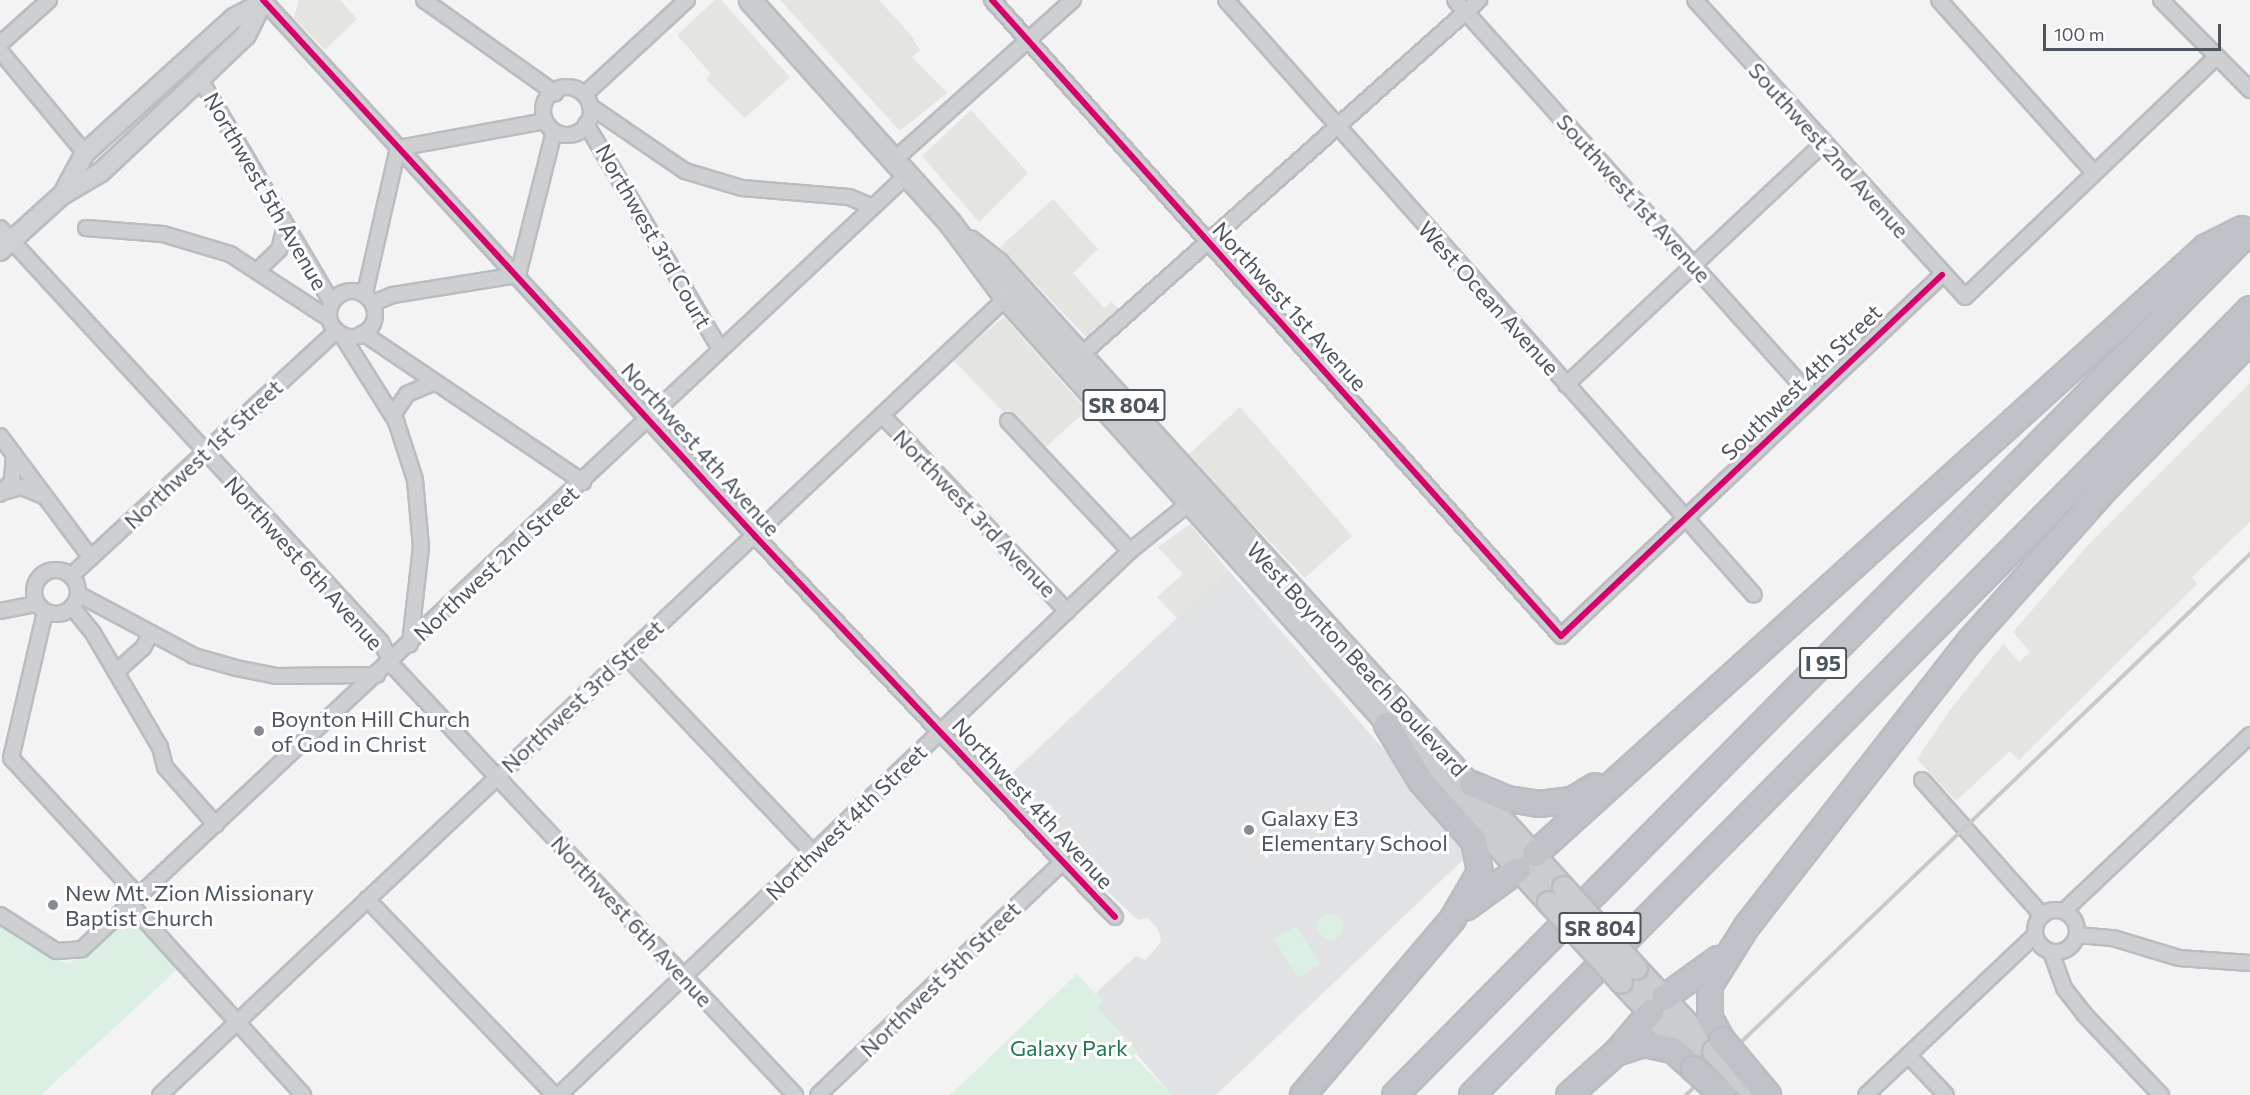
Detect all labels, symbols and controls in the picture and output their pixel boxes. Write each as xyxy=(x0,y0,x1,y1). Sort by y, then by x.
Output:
scale bar xyxy=(2046,12,2224,50)
text: 100 m xyxy=(2054,23,2104,45)
street label: Southwest 2nd Avenue xyxy=(1743,57,1915,243)
street label: Northwest 5th Avenue xyxy=(199,88,333,294)
street label: Southwest 1st Avenue xyxy=(1551,108,1717,288)
street label: Northwest 3rd Court xyxy=(591,139,717,333)
street label: Northwest 1st Avenue xyxy=(1207,216,1373,396)
street label: West Ocean Avenue xyxy=(1413,216,1565,380)
street label: Southwest 4th Street xyxy=(1715,299,1887,465)
street label: Northwest 4th Avenue xyxy=(616,357,786,541)
street label: Northwest 1st Street xyxy=(118,374,288,534)
road number: SR 804 xyxy=(1082,387,1166,423)
street label: Northwest 3rd Avenue xyxy=(888,424,1062,602)
street label: Northwest 6th Avenue xyxy=(219,471,389,655)
street label: Northwest 2nd Street xyxy=(408,480,584,646)
street label: West Boynton Beach Boulevard xyxy=(1241,536,1473,782)
street label: Northwest 3rd Street xyxy=(495,614,669,778)
road number: I 95 xyxy=(1799,645,1847,681)
place label: Boynton Hill Church of God in Christ xyxy=(271,705,470,756)
street label: Northwest 4th Avenue xyxy=(947,712,1119,894)
marker: Boynton Hill Church of God in Christ xyxy=(252,724,266,738)
street label: Northwest 4th Street xyxy=(760,738,932,906)
place label: Galaxy E3 Elementary School xyxy=(1261,804,1448,855)
marker: Galaxy E3 Elementary School xyxy=(1242,823,1256,837)
street label: Northwest 6th Avenue xyxy=(546,830,718,1012)
place label: New Mt. Zion Missionary Baptist Church xyxy=(65,879,314,930)
street label: Northwest 5th Street xyxy=(854,896,1026,1062)
marker: New Mt. Zion Missionary Baptist Church xyxy=(46,898,60,912)
road number: SR 804 xyxy=(1558,910,1642,946)
park label: Galaxy Park xyxy=(1010,1035,1128,1061)

